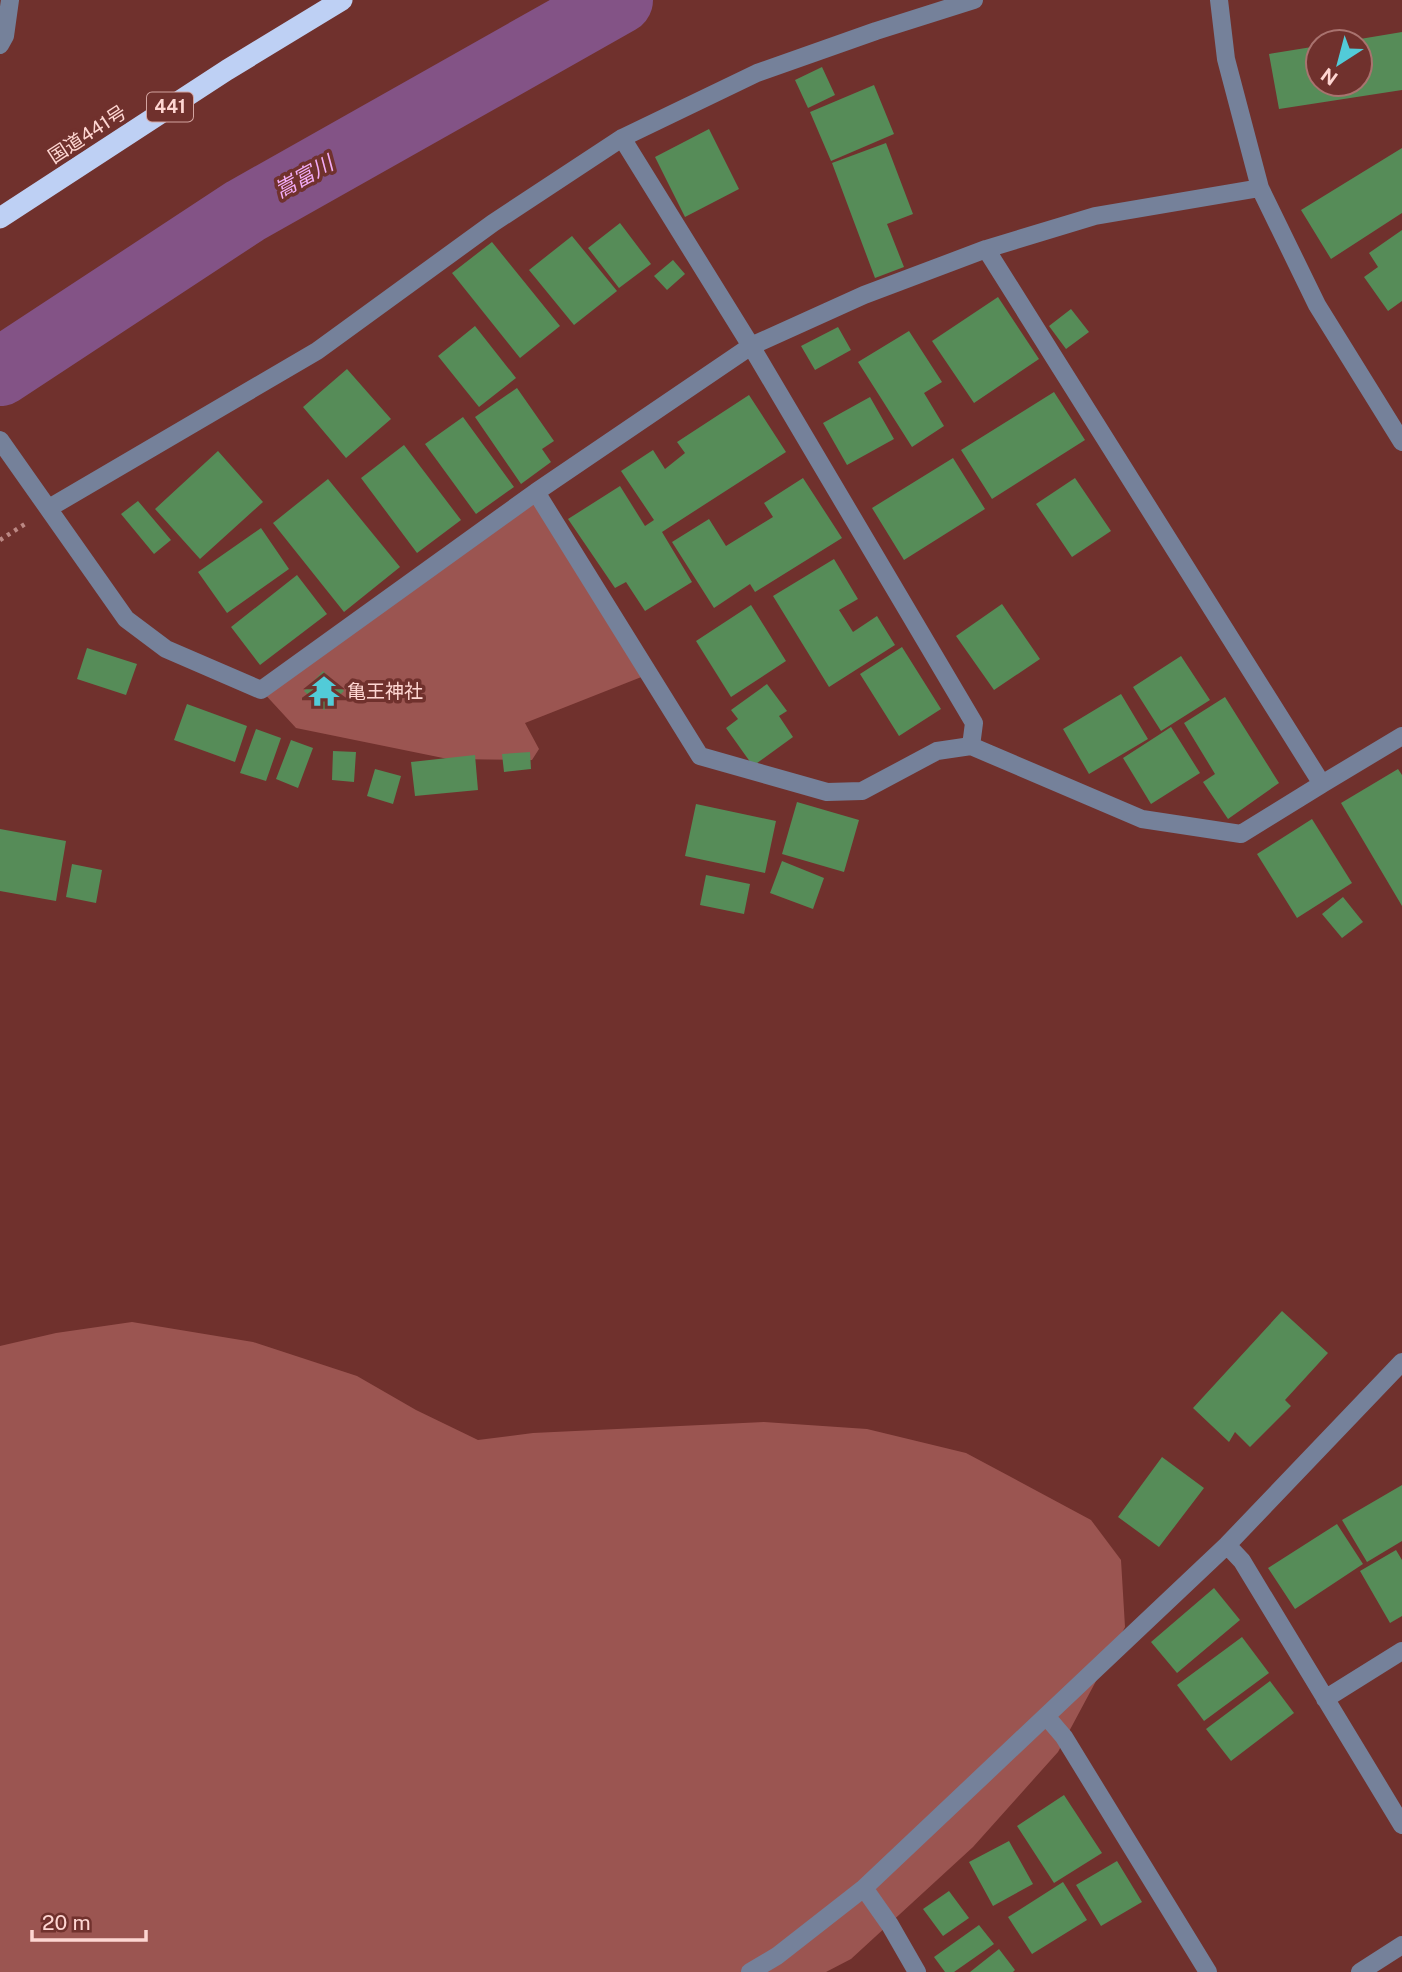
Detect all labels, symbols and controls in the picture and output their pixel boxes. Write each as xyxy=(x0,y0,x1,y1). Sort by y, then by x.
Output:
north arrow xyxy=(1304,28,1374,98)
text: N xyxy=(1317,63,1341,90)
road number: 441 xyxy=(147,92,193,122)
street label: 国道441号 xyxy=(44,101,130,167)
water label: 嵩富川 xyxy=(270,149,339,203)
temple icon: 亀王神社 xyxy=(307,674,341,708)
place label: 亀王神社 xyxy=(347,680,423,702)
scale bar xyxy=(32,1898,145,1942)
text: 20 m xyxy=(42,1910,91,1935)

